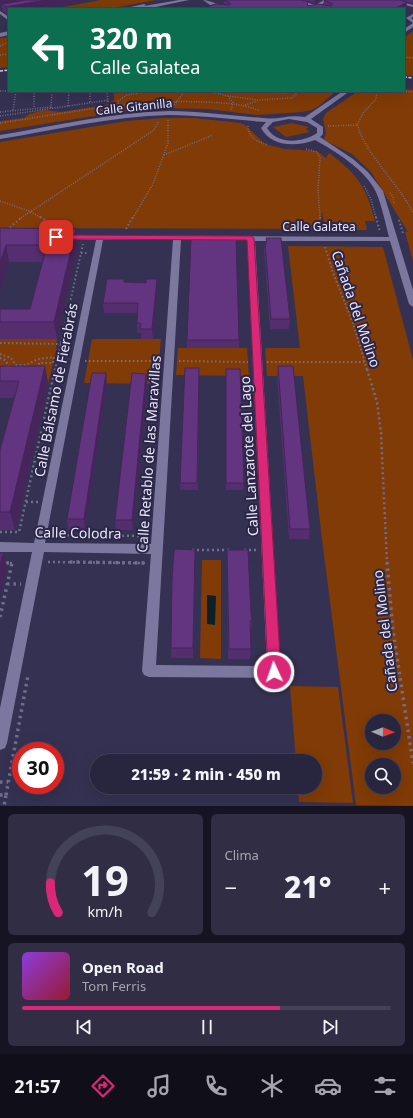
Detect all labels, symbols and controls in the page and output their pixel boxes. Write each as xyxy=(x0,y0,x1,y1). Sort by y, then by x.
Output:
text: 320 m xyxy=(90,19,173,57)
icon: left xyxy=(24,24,76,76)
text: Calle Galatea xyxy=(90,55,200,79)
street label: Calle Gitanilla xyxy=(95,94,173,119)
street label: Calle Galatea xyxy=(282,218,356,235)
pin xyxy=(39,220,73,254)
icon: arrive xyxy=(45,226,67,248)
street label: Cañada del Molino xyxy=(328,248,385,370)
street label: Calle Bálsamo de Fierabrás xyxy=(29,301,82,478)
street label: Calle Retablo de las Maravillas xyxy=(132,354,165,553)
street label: Calle Lanzarote del Lago xyxy=(235,375,262,537)
street label: Calle Colodra xyxy=(34,522,122,543)
street label: Cañada del Molino xyxy=(368,569,401,693)
position arrow xyxy=(253,651,295,693)
north arrow xyxy=(365,714,401,750)
map controls xyxy=(365,714,401,794)
speed limit sign: 30 xyxy=(12,742,64,794)
button: search xyxy=(365,758,401,794)
text: 21:59 · 2 min · 450 m xyxy=(131,764,281,784)
text: Clima xyxy=(225,846,259,864)
text: 19 xyxy=(81,851,129,907)
text: 21° xyxy=(284,866,331,907)
text: − xyxy=(225,872,237,902)
text: + xyxy=(378,872,391,902)
text: km/h xyxy=(88,901,123,920)
text: Open Road xyxy=(82,957,164,977)
text: Tom Ferris xyxy=(82,977,146,995)
icon: previous xyxy=(73,1016,95,1038)
icon: pause xyxy=(196,1016,218,1038)
icon: next xyxy=(319,1016,341,1038)
icon: directions xyxy=(89,1072,117,1100)
icon: music xyxy=(145,1072,173,1100)
icon: phone xyxy=(202,1072,230,1100)
icon: climate xyxy=(258,1072,286,1100)
icon: car xyxy=(314,1072,342,1100)
icon: filters xyxy=(371,1072,399,1100)
text: 21:57 xyxy=(14,1074,60,1098)

